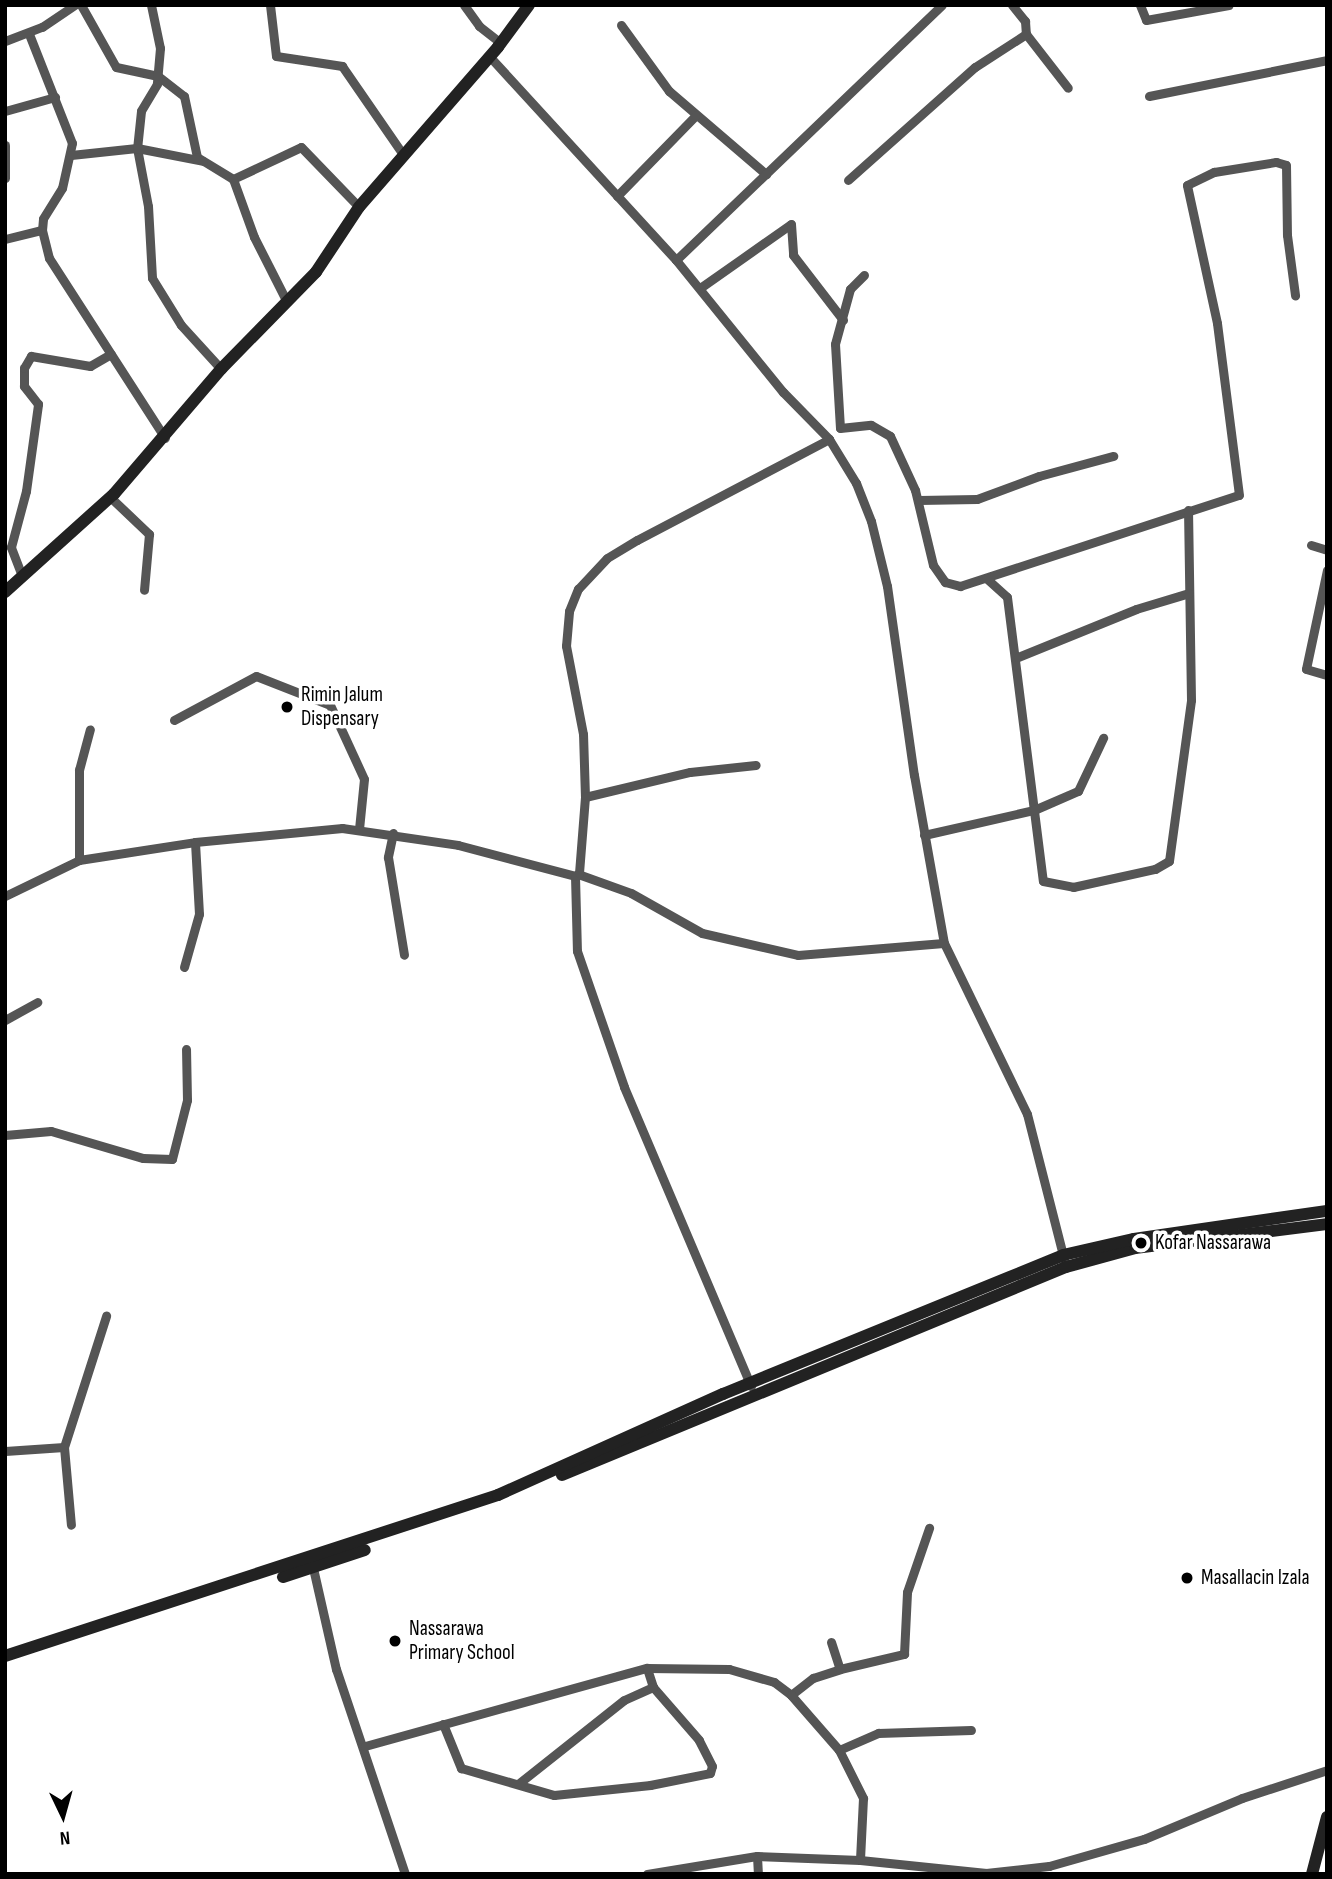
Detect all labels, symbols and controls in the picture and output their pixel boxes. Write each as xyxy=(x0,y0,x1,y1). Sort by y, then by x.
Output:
place label: Rimin Jalum Dispensary xyxy=(301,682,383,732)
marker: Rimin Jalum Dispensary xyxy=(279,699,295,715)
place label: Kofar Nassarawa xyxy=(1155,1230,1271,1256)
marker: Kofar Nassarawa xyxy=(1133,1235,1149,1251)
place label: Masallacin Izala xyxy=(1201,1565,1309,1591)
marker: Masallacin Izala xyxy=(1179,1570,1195,1586)
place label: Nassarawa Primary School xyxy=(409,1616,515,1666)
marker: Nassarawa Primary School xyxy=(387,1633,403,1649)
north arrow xyxy=(28,1781,98,1851)
text: N xyxy=(59,1826,71,1849)

